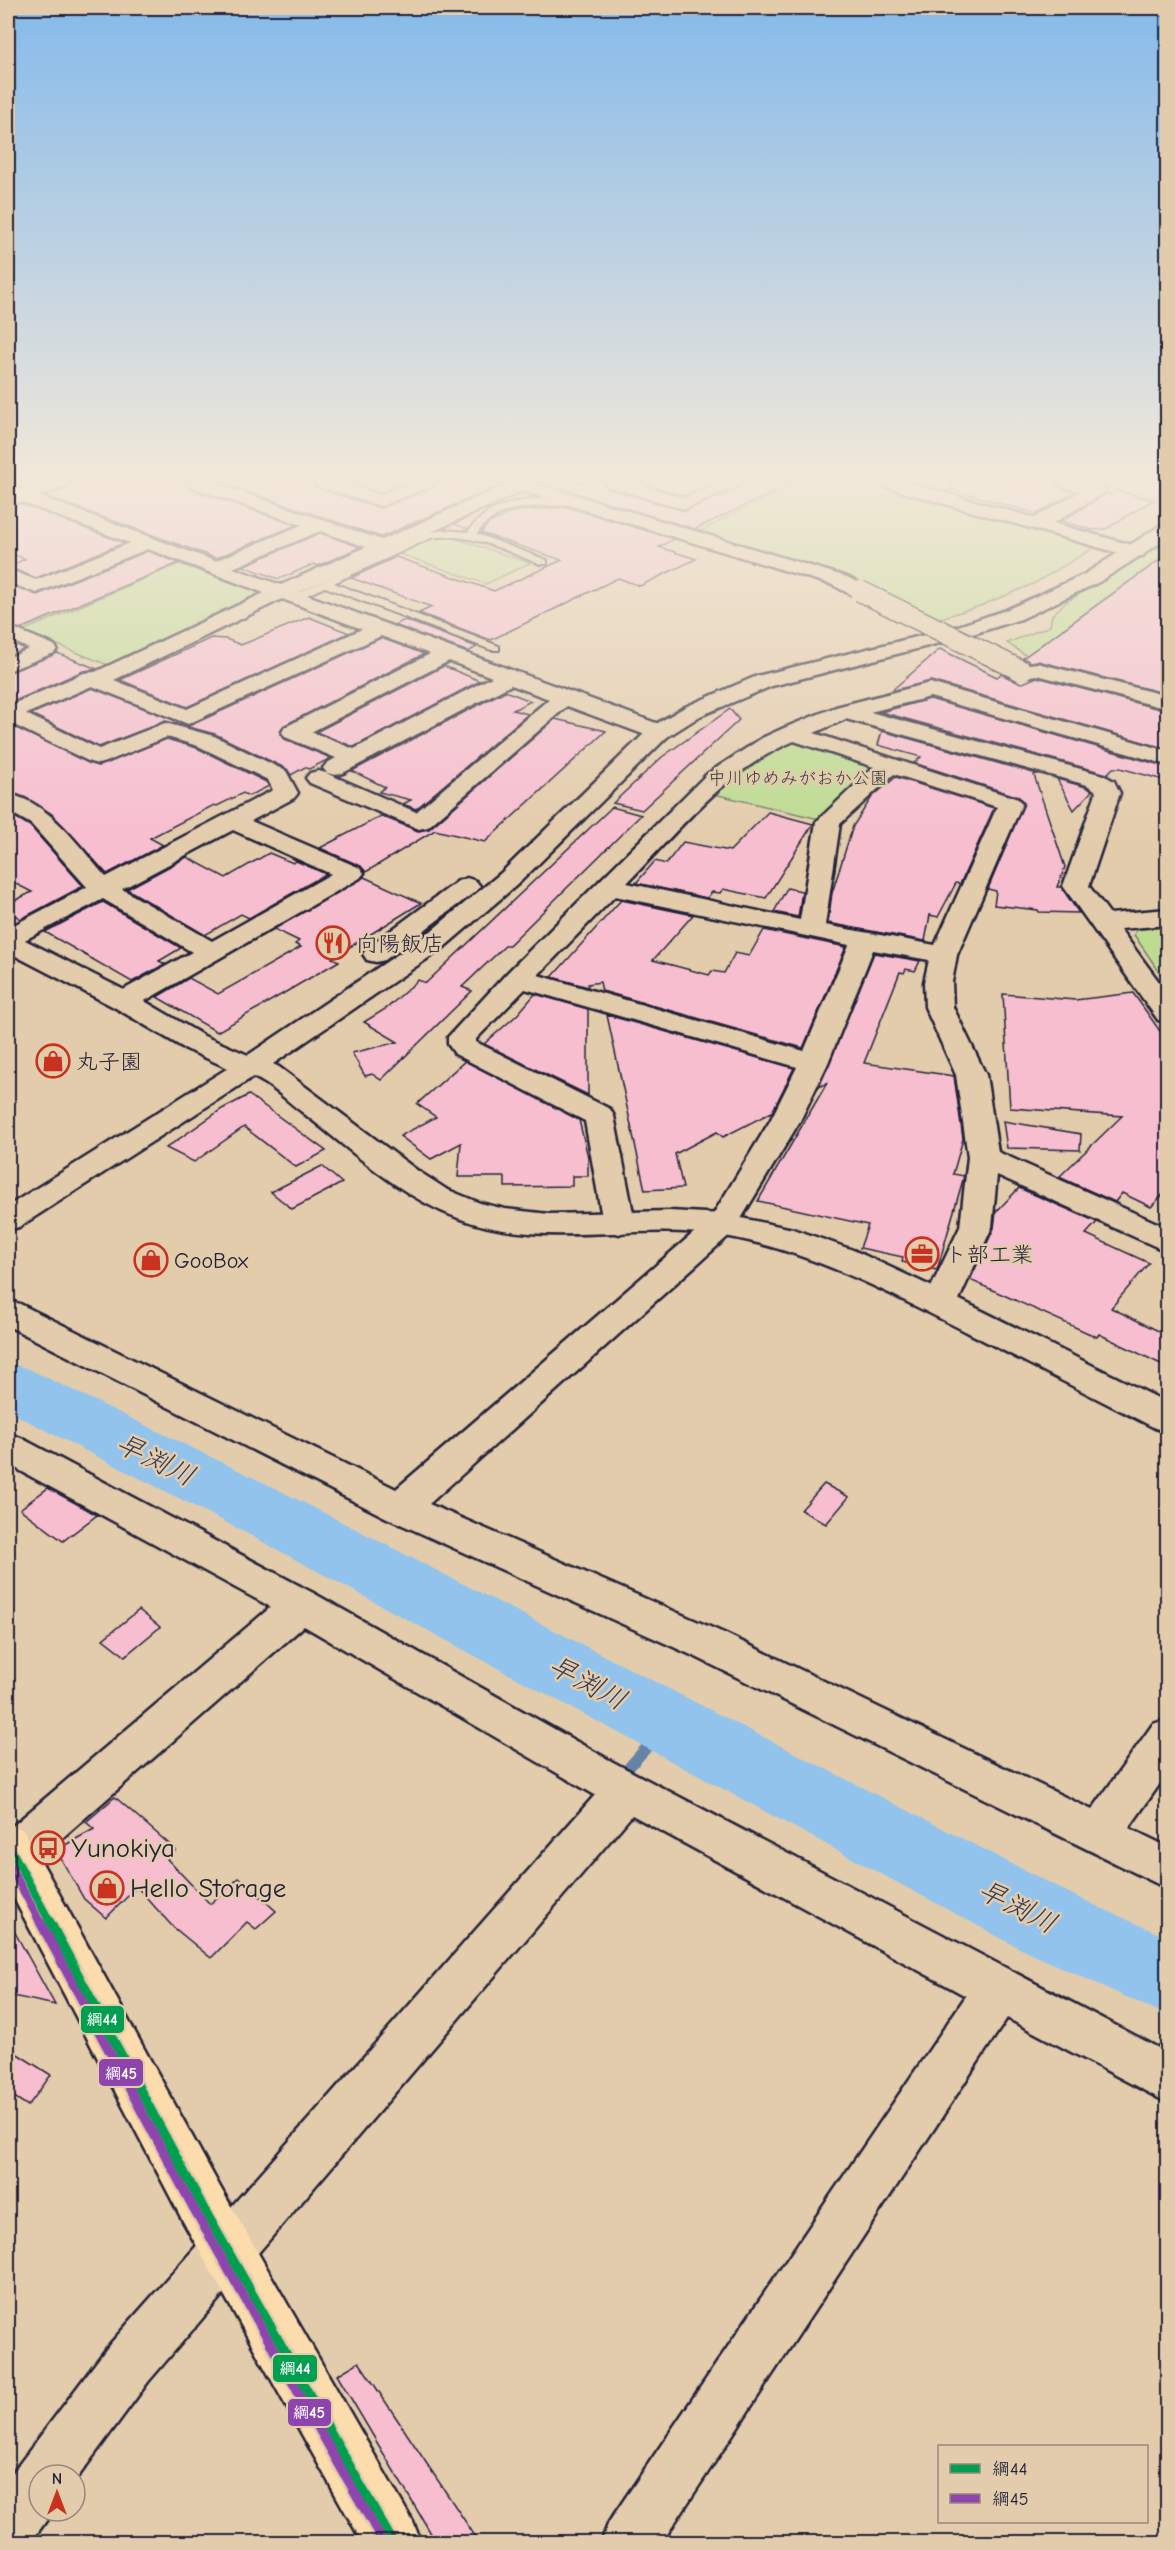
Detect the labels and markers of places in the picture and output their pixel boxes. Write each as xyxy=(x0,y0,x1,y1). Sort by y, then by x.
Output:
restaurant icon: 向陽飯店 xyxy=(315,925,351,961)
place label: 向陽飯店 xyxy=(356,931,444,957)
shop icon: 丸子園 xyxy=(35,1043,71,1079)
place label: 丸子園 xyxy=(76,1049,142,1075)
office icon: ト部工業 xyxy=(904,1236,940,1272)
shop icon: GooBox xyxy=(133,1242,169,1278)
place label: ト部工業 xyxy=(945,1242,1033,1268)
place label: GooBox xyxy=(174,1248,249,1274)
bus stop icon: Yunokiya xyxy=(30,1830,66,1866)
place label: Yunokiya xyxy=(71,1833,175,1864)
shop icon: Hello Storage xyxy=(89,1870,125,1906)
place label: Hello Storage xyxy=(130,1873,286,1904)

